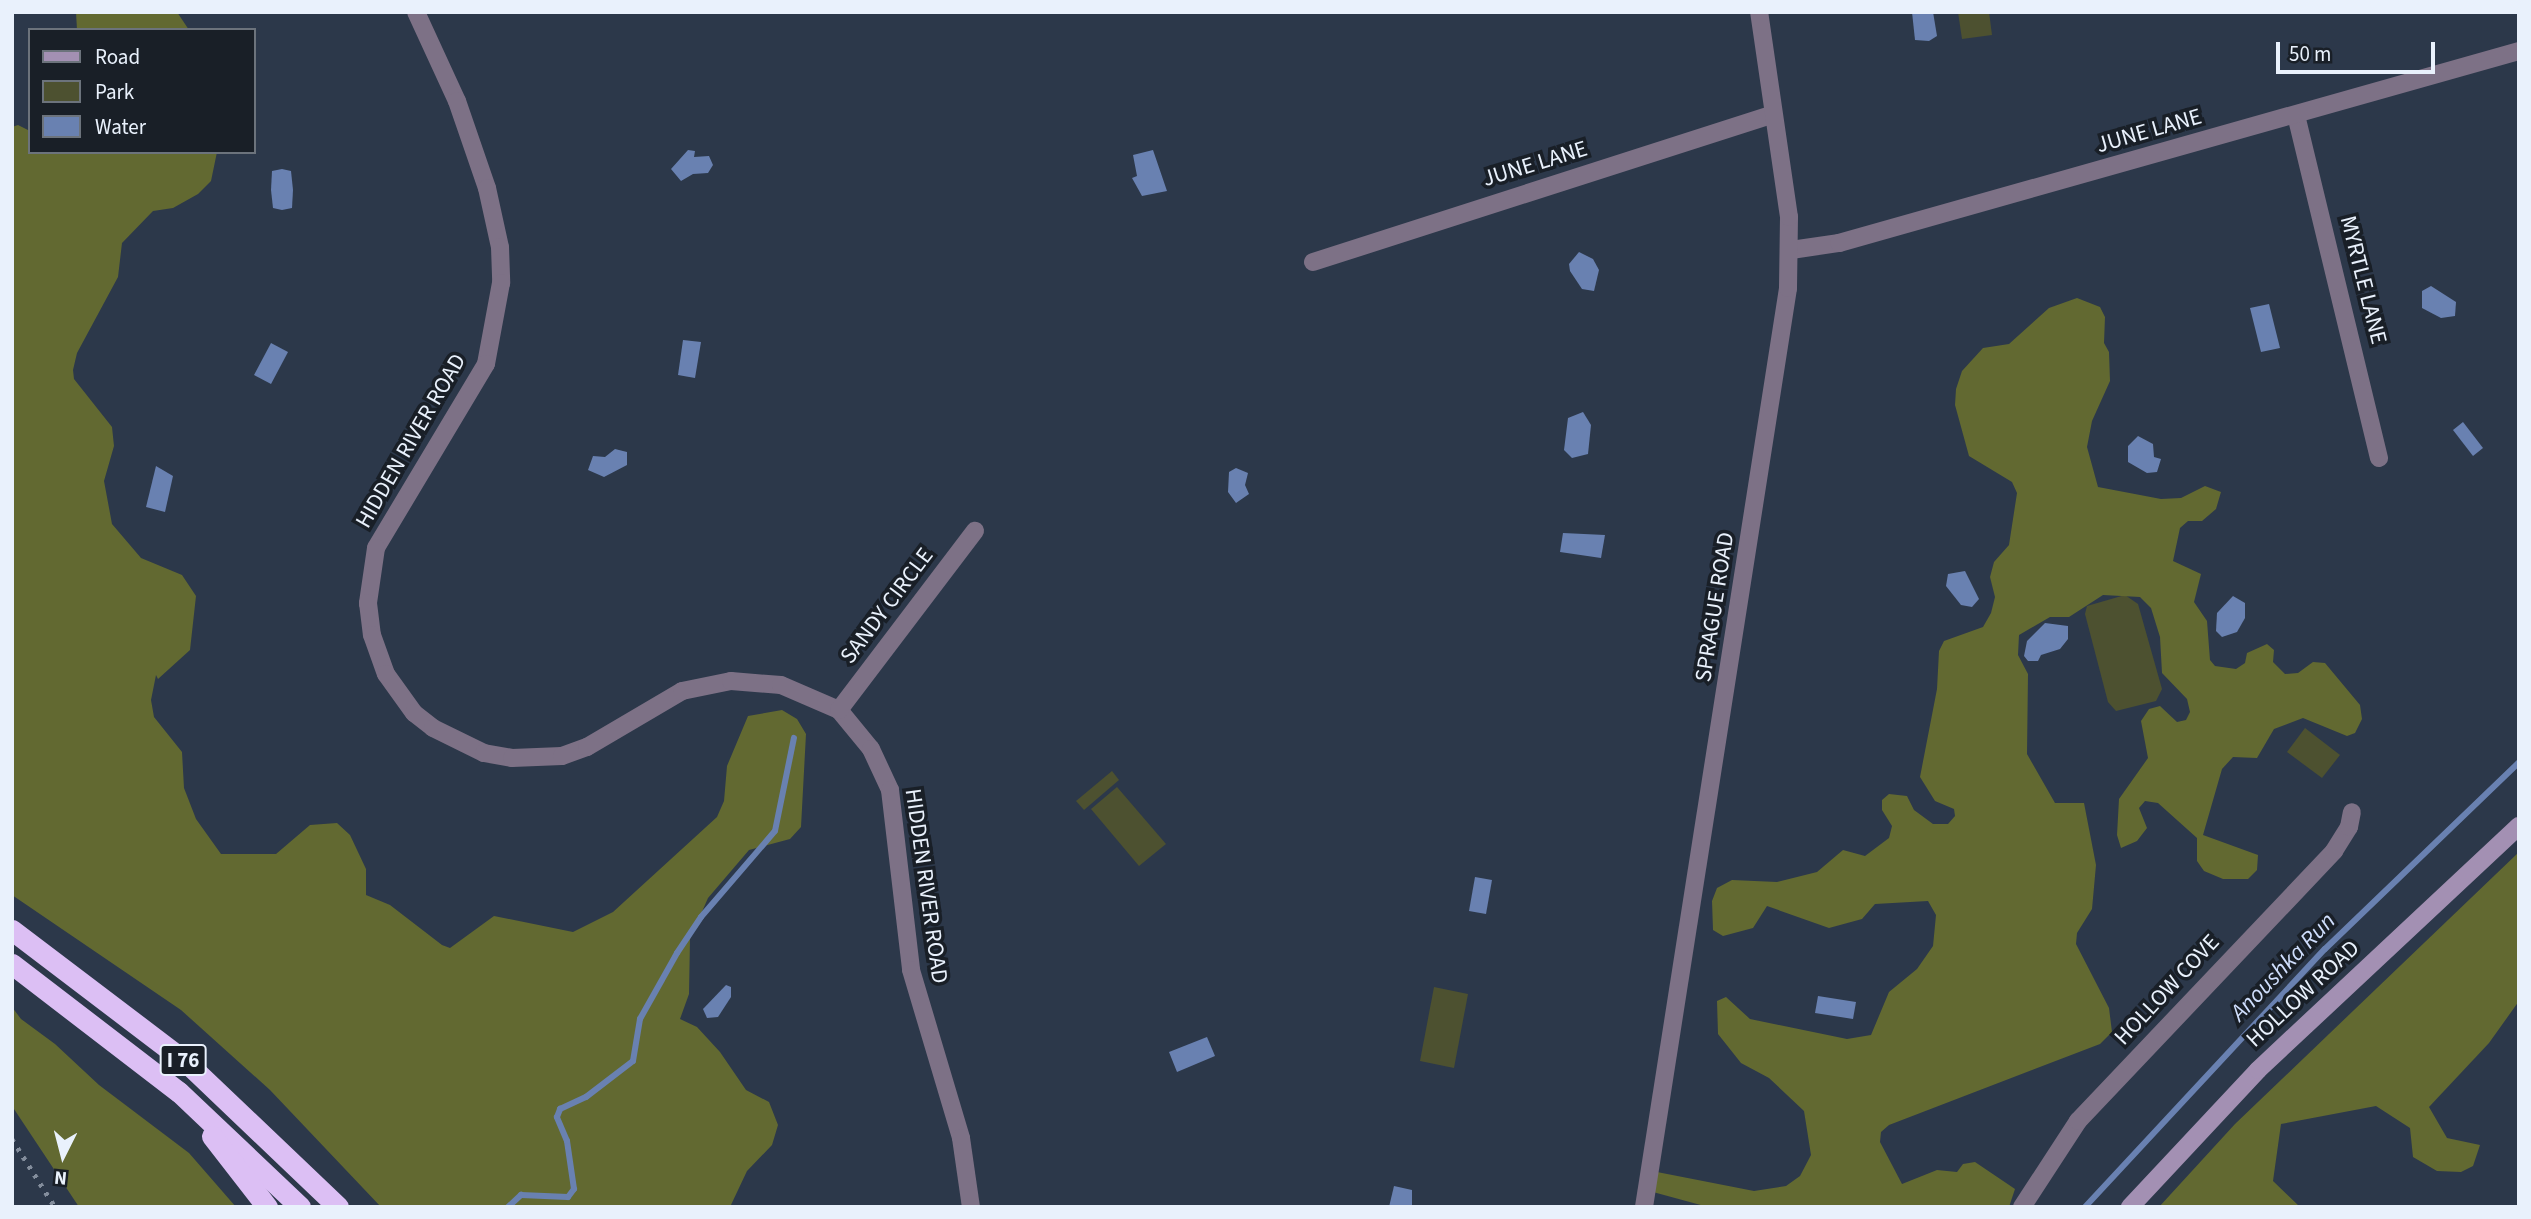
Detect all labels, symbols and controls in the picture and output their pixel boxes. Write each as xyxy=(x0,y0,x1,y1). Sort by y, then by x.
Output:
legend xyxy=(28,28,256,154)
scale bar xyxy=(2279,28,2438,72)
text: 50 m xyxy=(2289,39,2331,69)
text: Road xyxy=(95,42,140,72)
text: Park xyxy=(95,77,134,107)
street label: JUNE LANE xyxy=(2093,103,2205,159)
text: Water xyxy=(95,112,146,142)
street label: JUNE LANE xyxy=(1479,135,1591,193)
street label: MYRTLE LANE xyxy=(2334,213,2392,347)
street label: HIDDEN RIVER ROAD xyxy=(350,349,472,533)
street label: SPRAGUE ROAD xyxy=(1690,530,1740,684)
street label: SANDY CIRCLE xyxy=(835,543,939,669)
street label: HIDDEN RIVER ROAD xyxy=(899,787,953,985)
water label: Anoushka Run xyxy=(2224,907,2342,1027)
street label: HOLLOW COVE xyxy=(2109,929,2225,1051)
street label: HOLLOW ROAD xyxy=(2241,935,2365,1053)
road number: I 76 xyxy=(158,1042,208,1078)
north arrow xyxy=(28,1121,98,1191)
text: N xyxy=(53,1163,68,1191)

